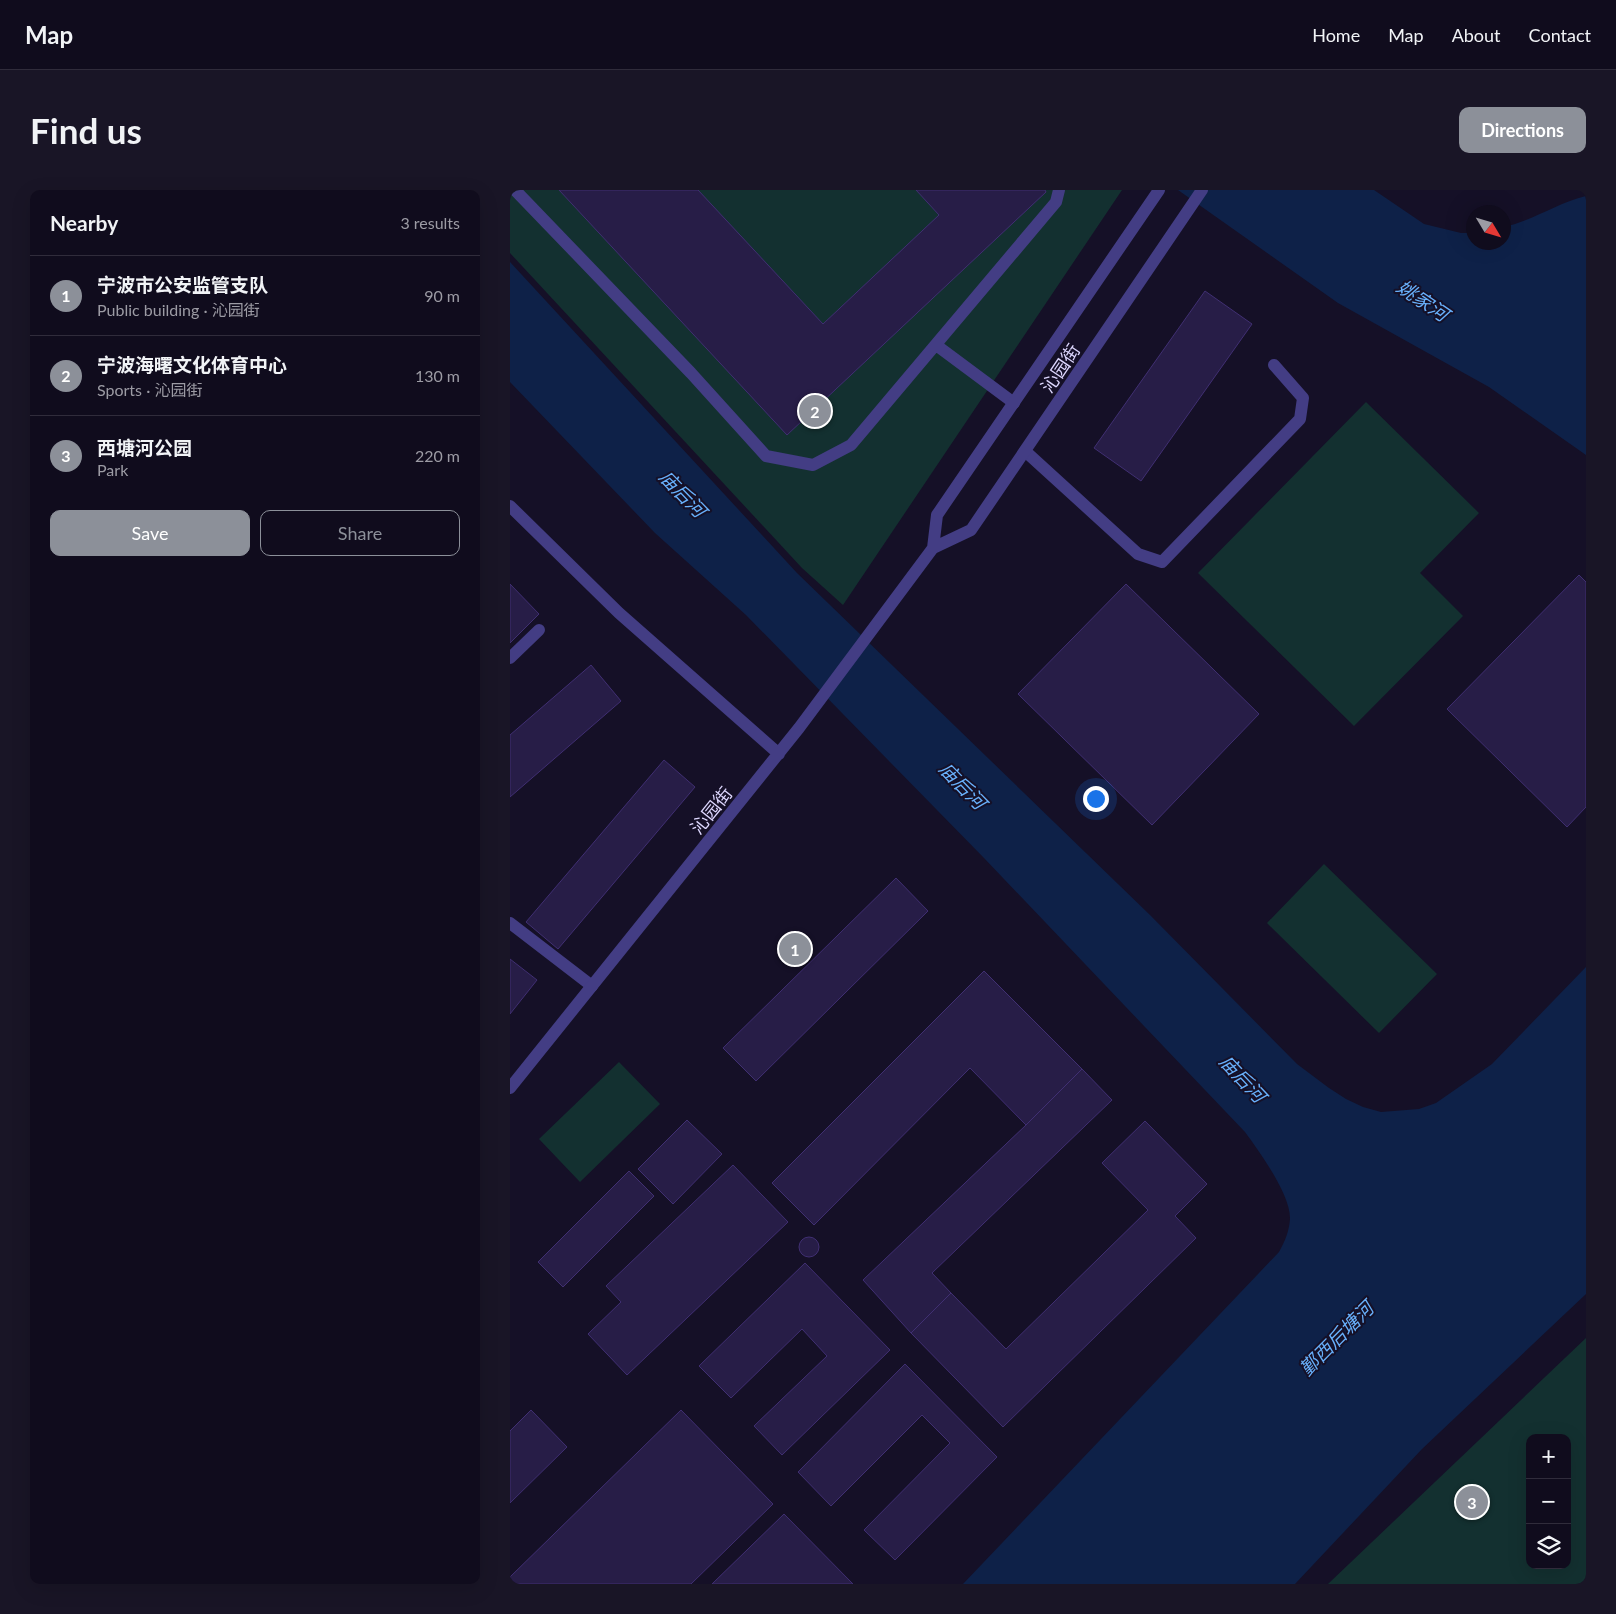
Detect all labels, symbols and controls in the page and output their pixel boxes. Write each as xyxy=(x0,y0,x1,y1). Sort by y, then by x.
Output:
text: Map xyxy=(25,20,73,49)
text: Home xyxy=(1312,24,1360,46)
text: Map xyxy=(1388,24,1424,46)
text: About xyxy=(1452,24,1501,46)
text: Contact xyxy=(1529,24,1591,46)
button: Directions xyxy=(1459,107,1586,153)
text: Find us xyxy=(30,109,142,151)
north arrow xyxy=(1466,205,1511,250)
text: Nearby xyxy=(50,210,118,235)
text: 3 results xyxy=(400,213,460,232)
text: 宁波市公安监管支队 xyxy=(97,273,268,296)
water label: 姚家河 xyxy=(1393,275,1456,328)
text: 1 xyxy=(61,286,71,305)
text: 90 m xyxy=(424,286,460,305)
text: Public building · 沁园街 xyxy=(97,300,260,319)
street label: 沁园街 xyxy=(1036,339,1084,397)
text: 宁波海曙文化体育中心 xyxy=(97,353,287,376)
text: 2 xyxy=(61,366,71,385)
text: 130 m xyxy=(415,366,460,385)
text: Sports · 沁园街 xyxy=(97,380,202,399)
pin: 2 xyxy=(799,392,831,430)
text: 西塘河公园 xyxy=(97,436,192,459)
text: 3 xyxy=(61,446,71,465)
text: 220 m xyxy=(415,446,460,465)
text: Park xyxy=(97,460,128,479)
water label: 庙后河 xyxy=(655,465,714,524)
button: Save xyxy=(50,510,250,556)
button: Share xyxy=(260,510,460,556)
water label: 庙后河 xyxy=(935,757,994,816)
street label: 沁园街 xyxy=(685,782,737,838)
your location xyxy=(1083,786,1109,812)
pin: 1 xyxy=(779,930,811,968)
water label: 庙后河 xyxy=(1215,1049,1274,1110)
water label: 鄞西后塘河 xyxy=(1294,1293,1381,1380)
map controls xyxy=(1526,1434,1571,1569)
button: + xyxy=(1526,1434,1571,1479)
button: − xyxy=(1526,1479,1571,1524)
pin: 3 xyxy=(1456,1483,1488,1521)
button: layers xyxy=(1526,1524,1571,1569)

